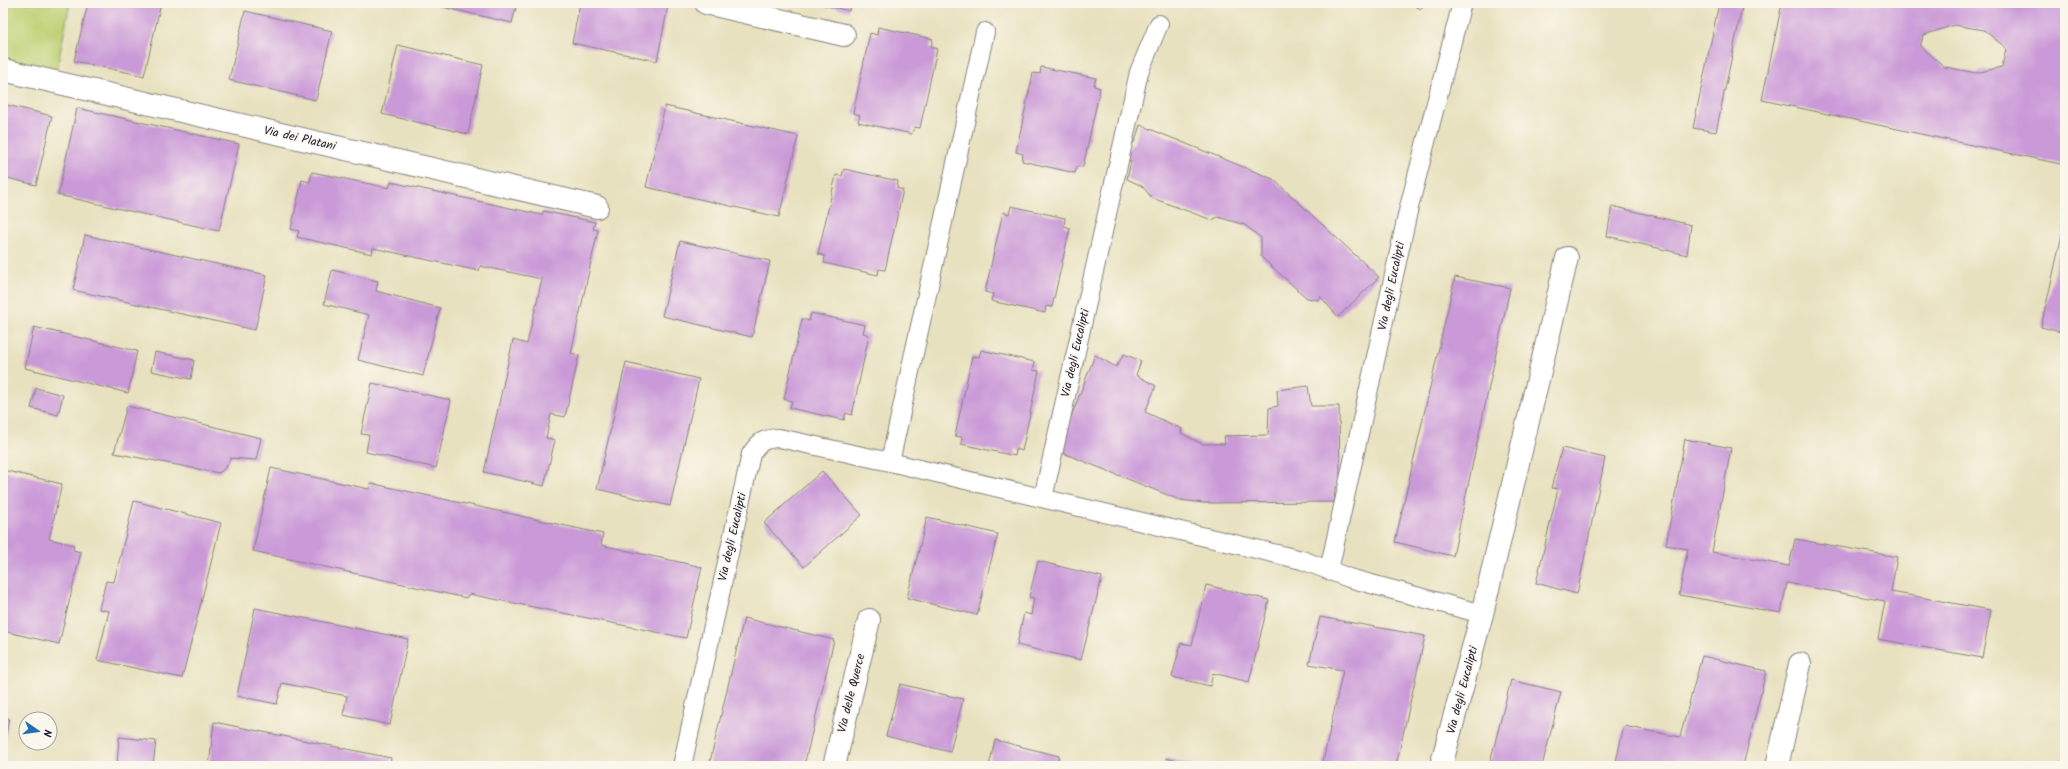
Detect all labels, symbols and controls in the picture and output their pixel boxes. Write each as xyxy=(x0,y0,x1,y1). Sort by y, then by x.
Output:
street label: Via dei Platani xyxy=(262,121,339,156)
street label: Via degli Eucalipti xyxy=(1373,239,1410,332)
street label: Via degli Eucalipti xyxy=(1056,306,1095,399)
street label: Via degli Eucalipti xyxy=(713,490,752,583)
street label: Via degli Eucalipti xyxy=(1442,643,1484,736)
street label: Via delle Querce xyxy=(832,651,871,735)
north arrow xyxy=(18,711,58,751)
text: N xyxy=(37,728,56,738)

